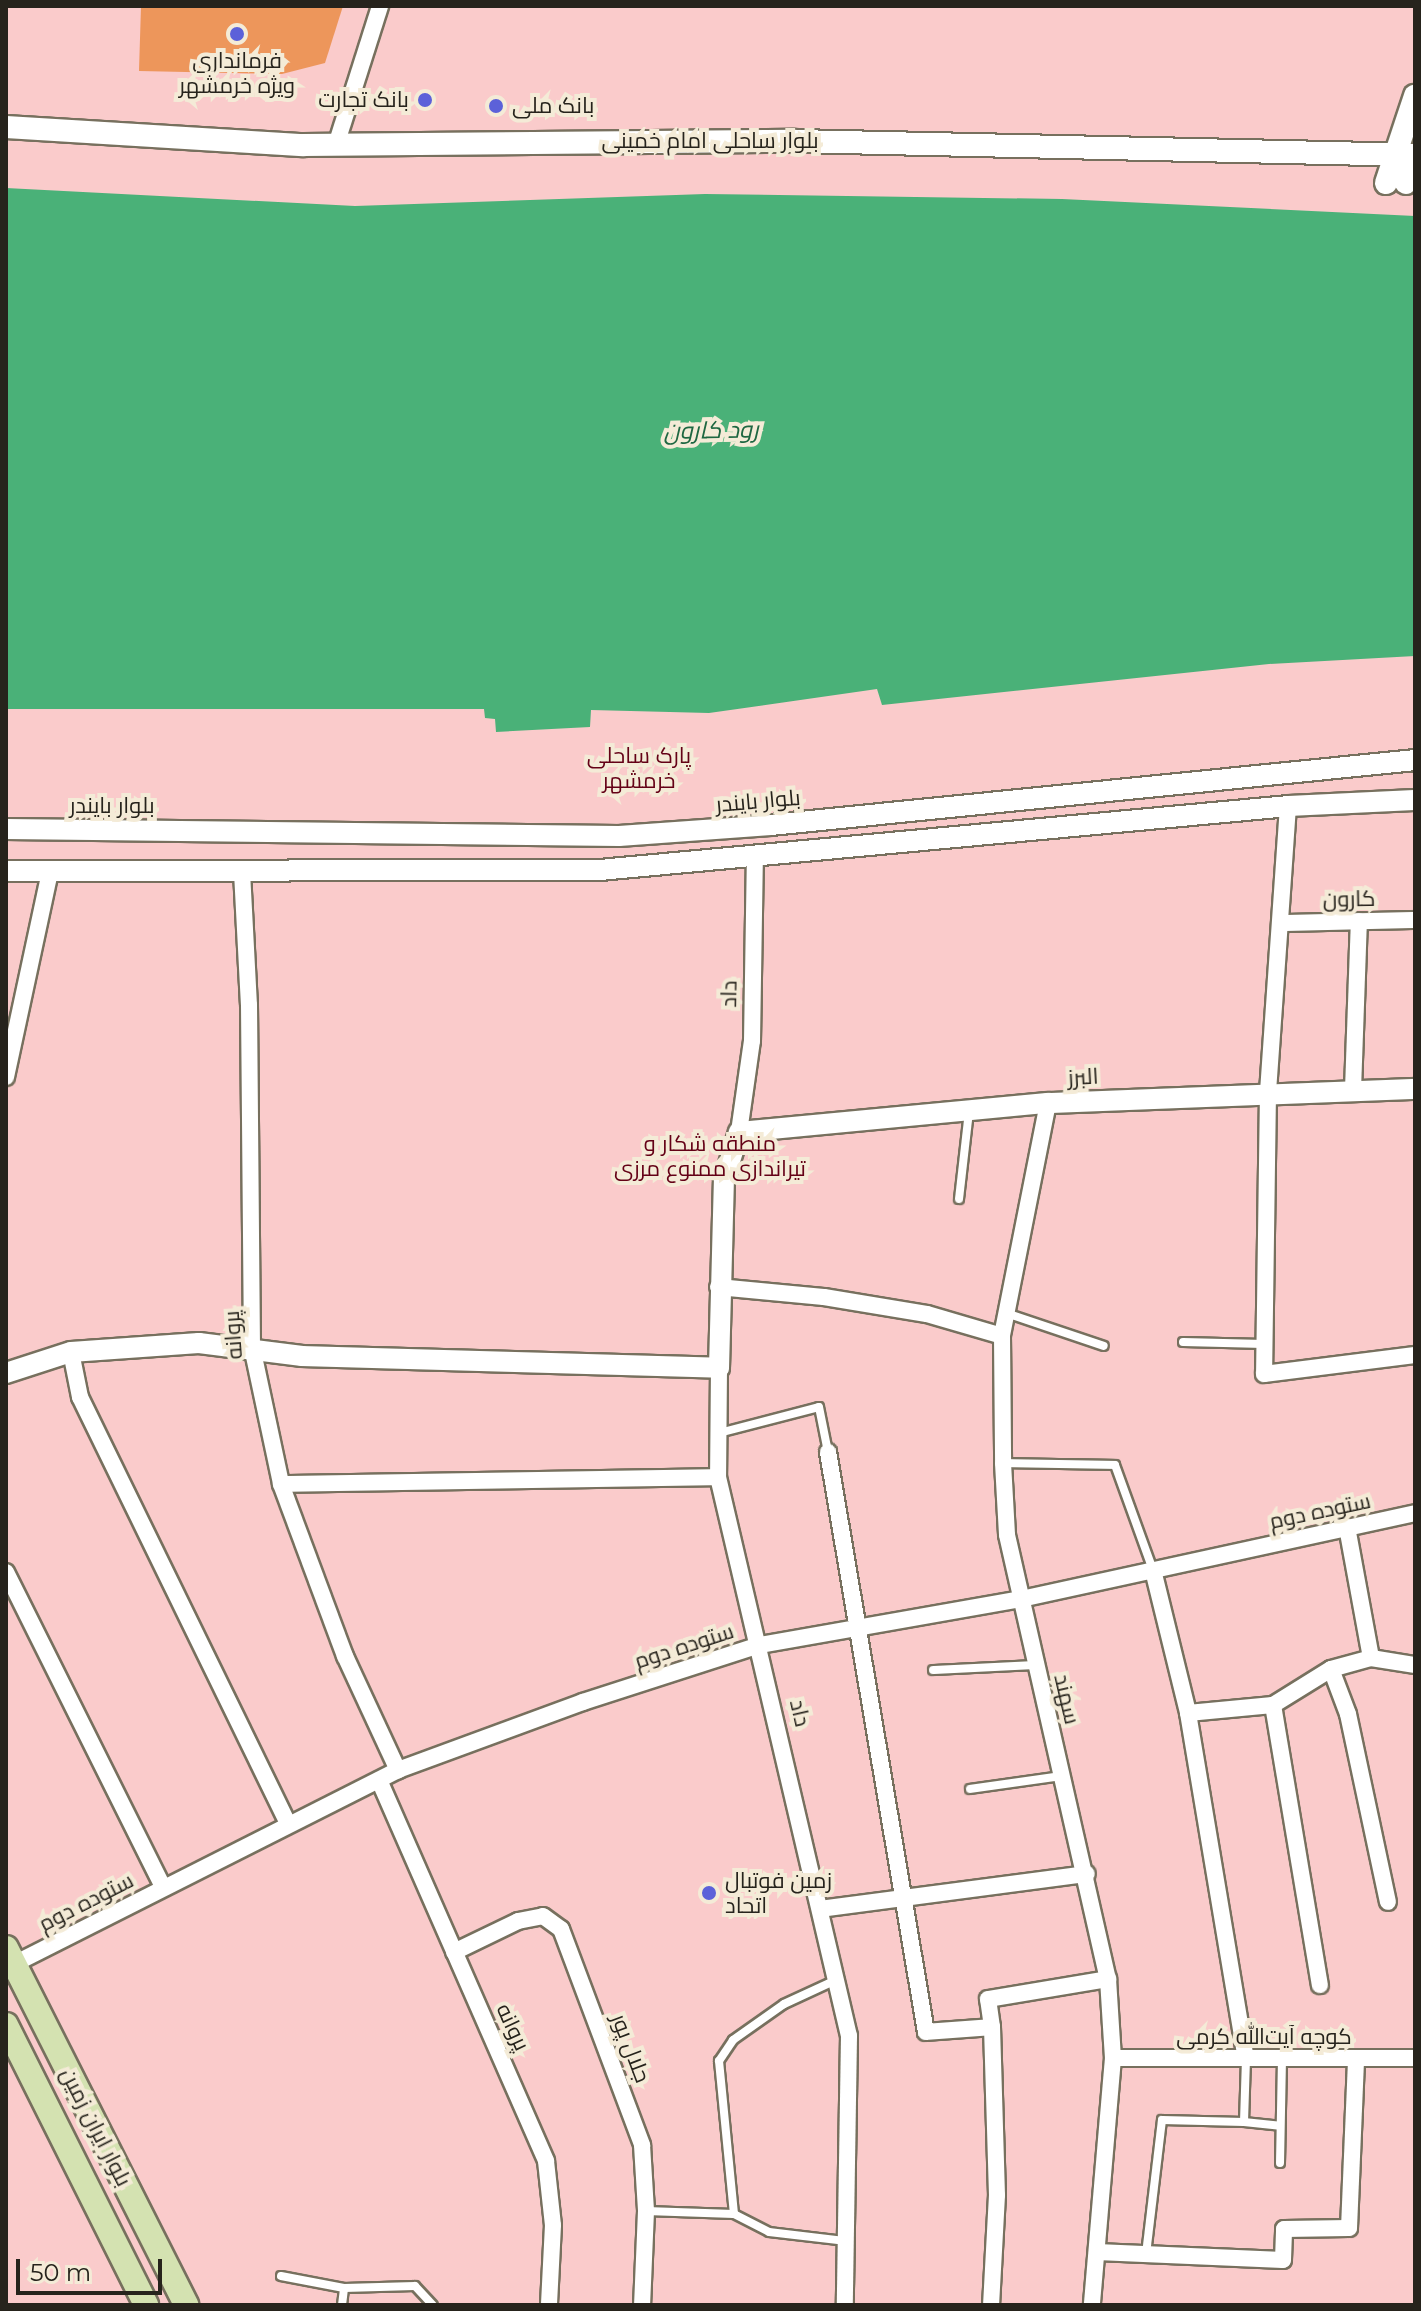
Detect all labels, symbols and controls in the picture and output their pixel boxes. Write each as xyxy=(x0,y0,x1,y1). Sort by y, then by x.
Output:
marker: فرمانداری ویژه خرمشهر xyxy=(228,25,246,43)
place label: فرمانداری ویژه خرمشهر xyxy=(179,47,295,98)
place label: بانک تجارت xyxy=(318,87,409,113)
marker: بانک تجارت xyxy=(416,91,434,109)
place label: بانک ملی xyxy=(512,93,594,119)
marker: بانک ملی xyxy=(487,97,505,115)
street label: بلوار ساحلی امام خمینی xyxy=(601,128,819,154)
water label: رود کارون xyxy=(663,415,759,445)
park label: پارک ساحلی خرمشهر xyxy=(587,742,691,794)
street label: بلوار بایندر xyxy=(714,784,802,818)
street label: بلوار بایندر xyxy=(69,793,155,819)
street label: کارون xyxy=(1322,885,1376,913)
street label: داد xyxy=(716,980,742,1008)
street label: البرز xyxy=(1067,1063,1099,1091)
park label: منطقه شکار و تیراندازی ممنوع مرزی xyxy=(614,1130,806,1182)
street label: پروانه xyxy=(218,1310,248,1360)
street label: ستوده دوم xyxy=(1267,1487,1373,1535)
street label: ستوده دوم xyxy=(631,1618,737,1674)
street label: سهند xyxy=(1048,1671,1086,1727)
street label: داد xyxy=(784,1697,816,1729)
street label: ستوده دوم xyxy=(34,1867,138,1937)
place label: زمین فوتبال اتحاد xyxy=(725,1867,832,1918)
marker: زمین فوتبال اتحاد xyxy=(700,1884,718,1902)
street label: پروانه xyxy=(491,1999,535,2055)
street label: جلال پور xyxy=(606,2010,656,2086)
street label: کوچه آیت‌الله کرمی xyxy=(1176,2024,1352,2050)
street label: بلوار ایران زمین xyxy=(55,2063,137,2191)
scale bar xyxy=(20,2243,166,2293)
text: 50 m xyxy=(30,2258,91,2287)

